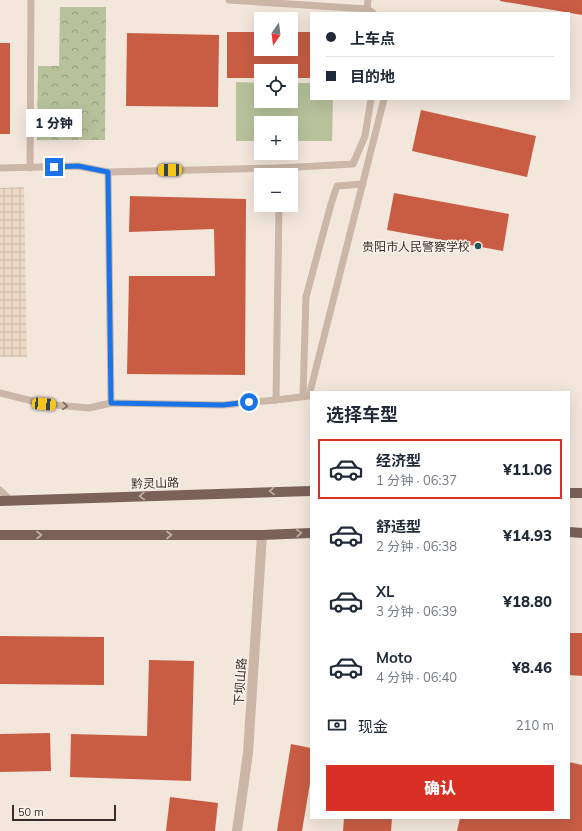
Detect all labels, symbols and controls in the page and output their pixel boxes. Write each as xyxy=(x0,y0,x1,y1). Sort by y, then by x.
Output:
north arrow xyxy=(254,12,298,56)
map controls xyxy=(254,12,298,212)
text: 上车点 xyxy=(350,29,395,48)
button: locate xyxy=(254,64,298,108)
text: 目的地 xyxy=(350,67,395,86)
callout: 1 分钟 xyxy=(26,109,82,137)
text: 1 分钟 xyxy=(35,115,73,131)
button: + xyxy=(254,116,298,160)
route end xyxy=(45,158,63,176)
car xyxy=(158,164,182,176)
button: − xyxy=(254,168,298,212)
place label: 贵阳市人民警察学校 xyxy=(362,239,470,254)
marker: 贵阳市人民警察学校 xyxy=(473,241,483,251)
route start xyxy=(240,393,258,411)
car xyxy=(32,397,56,411)
one-way arrow xyxy=(62,401,69,410)
text: 选择车型 xyxy=(326,403,398,426)
icon: car xyxy=(328,451,364,487)
text: 经济型 xyxy=(376,451,421,470)
text: ¥11.06 xyxy=(503,460,552,479)
text: 1 分钟 · 06:37 xyxy=(376,472,457,488)
street label: 黔灵山路 xyxy=(131,475,179,491)
one-way arrow xyxy=(269,487,275,496)
one-way arrow xyxy=(139,492,145,501)
icon: car xyxy=(328,517,364,553)
text: 舒适型 xyxy=(376,517,421,536)
text: ¥14.93 xyxy=(503,526,552,545)
one-way arrow xyxy=(296,529,302,538)
one-way arrow xyxy=(36,531,42,539)
one-way arrow xyxy=(166,531,172,539)
text: 2 分钟 · 06:38 xyxy=(376,538,457,554)
text: XL xyxy=(376,582,394,601)
icon: car xyxy=(328,583,364,619)
text: ¥18.80 xyxy=(503,592,552,611)
text: 3 分钟 · 06:39 xyxy=(376,603,457,619)
text: Moto xyxy=(376,648,412,667)
icon: car xyxy=(328,649,364,685)
street label: 下坝山路 xyxy=(231,658,249,706)
text: ¥8.46 xyxy=(512,658,552,677)
text: 4 分钟 · 06:40 xyxy=(376,669,457,685)
icon: cash xyxy=(326,714,348,736)
text: 现金 xyxy=(358,717,388,736)
text: 210 m xyxy=(516,717,554,733)
button: 确认 xyxy=(326,765,554,811)
scale bar xyxy=(12,803,116,822)
text: 50 m xyxy=(18,805,44,819)

